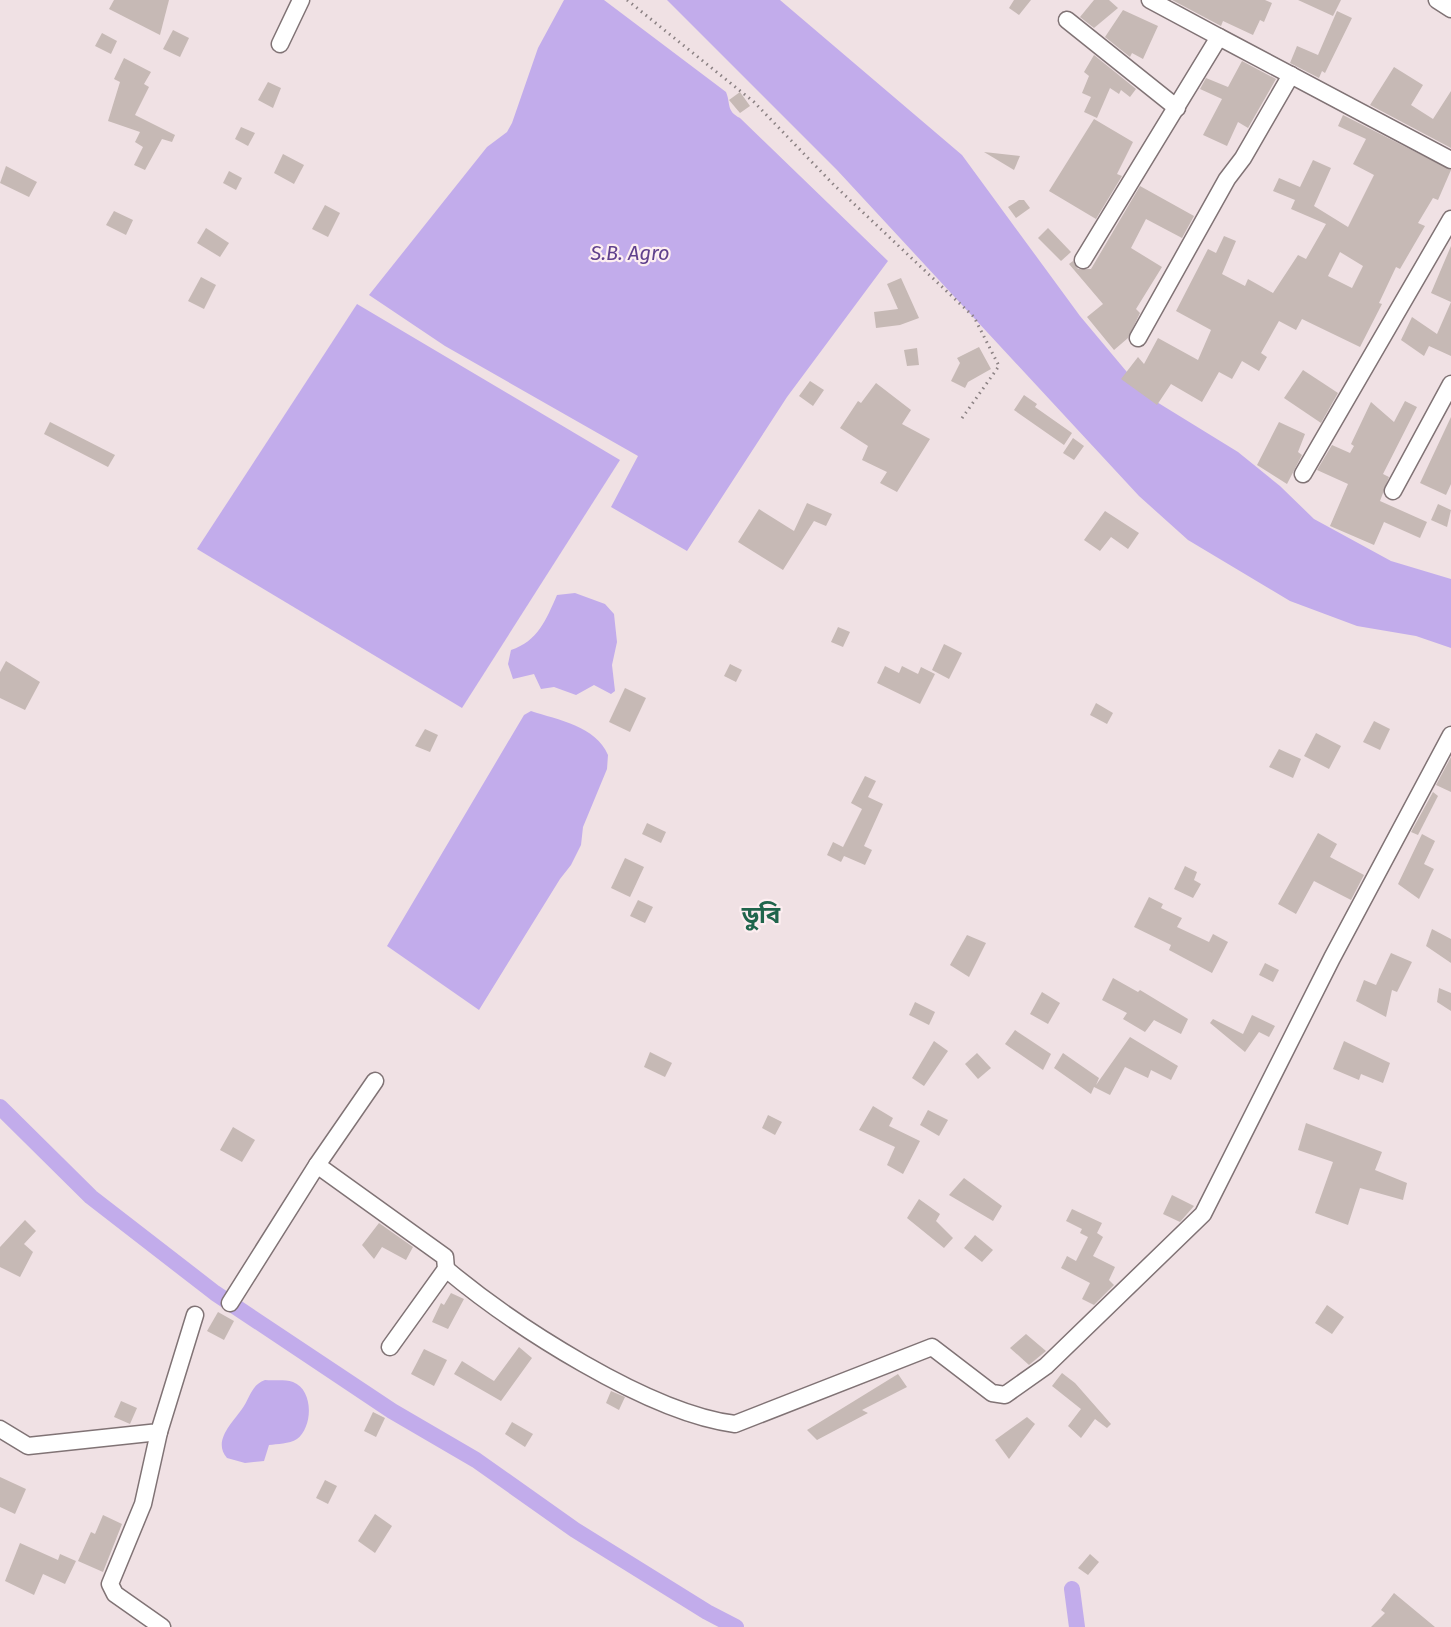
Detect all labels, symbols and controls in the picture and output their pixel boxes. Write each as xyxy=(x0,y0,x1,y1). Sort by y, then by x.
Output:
water label: S.B. Agro xyxy=(589,241,670,265)
district label: ডুবি xyxy=(741,901,781,931)

